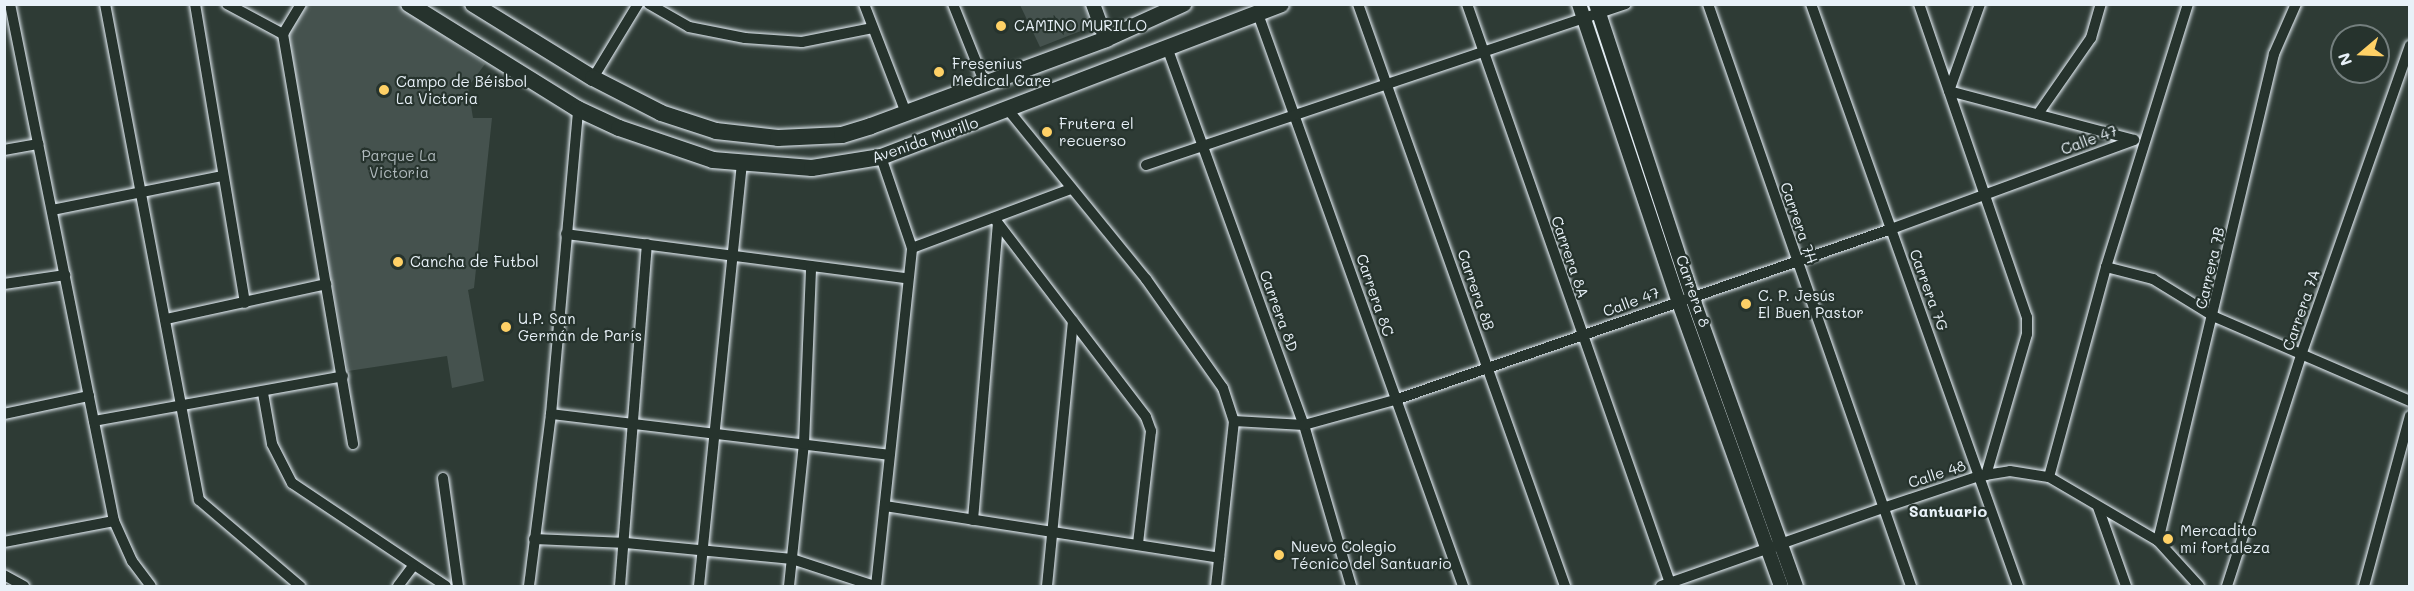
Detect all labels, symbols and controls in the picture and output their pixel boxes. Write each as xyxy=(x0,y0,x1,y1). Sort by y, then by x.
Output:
marker: CAMINO MURILLO xyxy=(992,17,1010,35)
place label: CAMINO MURILLO xyxy=(1014,17,1147,35)
north arrow xyxy=(2330,24,2390,84)
text: N xyxy=(2332,50,2356,69)
place label: Fresenius Medical Care xyxy=(952,54,1051,89)
marker: Fresenius Medical Care xyxy=(930,63,948,81)
place label: Campo de Béisbol La Victoria xyxy=(396,72,527,107)
marker: Campo de Béisbol La Victoria xyxy=(377,83,391,97)
street label: Avenida Murillo xyxy=(869,113,981,167)
place label: Frutera el recuerso xyxy=(1059,114,1134,149)
street label: Calle 47 xyxy=(2058,121,2120,159)
marker: Frutera el recuerso xyxy=(1040,125,1054,139)
park label: Parque La Victoria xyxy=(361,146,437,181)
street label: Carrera 7H xyxy=(1777,180,1821,266)
street label: Carrera 8A xyxy=(1548,214,1592,300)
street label: Carrera 7B xyxy=(2192,225,2228,311)
street label: Carrera 8B xyxy=(1454,247,1498,333)
street label: Carrera 7G xyxy=(1906,247,1952,333)
street label: Carrera 8C xyxy=(1353,251,1397,339)
place label: Cancha de Futbol xyxy=(410,253,539,271)
street label: Carrera 8 xyxy=(1672,253,1714,329)
marker: Cancha de Futbol xyxy=(391,255,405,269)
street label: Carrera 7A xyxy=(2279,267,2323,353)
street label: Carrera 8D xyxy=(1256,268,1302,354)
street label: Calle 47 xyxy=(1600,283,1662,321)
place label: C. P. Jesús El Buen Pastor xyxy=(1758,286,1864,321)
marker: C. P. Jesús El Buen Pastor xyxy=(1739,297,1753,311)
place label: U.P. San Germán de París xyxy=(518,309,642,344)
marker: U.P. San Germán de París xyxy=(499,320,513,334)
street label: Calle 48 xyxy=(1906,456,1968,492)
district label: Santuario xyxy=(1909,501,1987,521)
place label: Mercadito mi fortaleza xyxy=(2180,521,2270,556)
marker: Mercadito mi fortaleza xyxy=(2161,532,2175,546)
place label: Nuevo Colegio Técnico del Santuario xyxy=(1291,537,1451,572)
marker: Nuevo Colegio Técnico del Santuario xyxy=(1272,548,1286,562)

